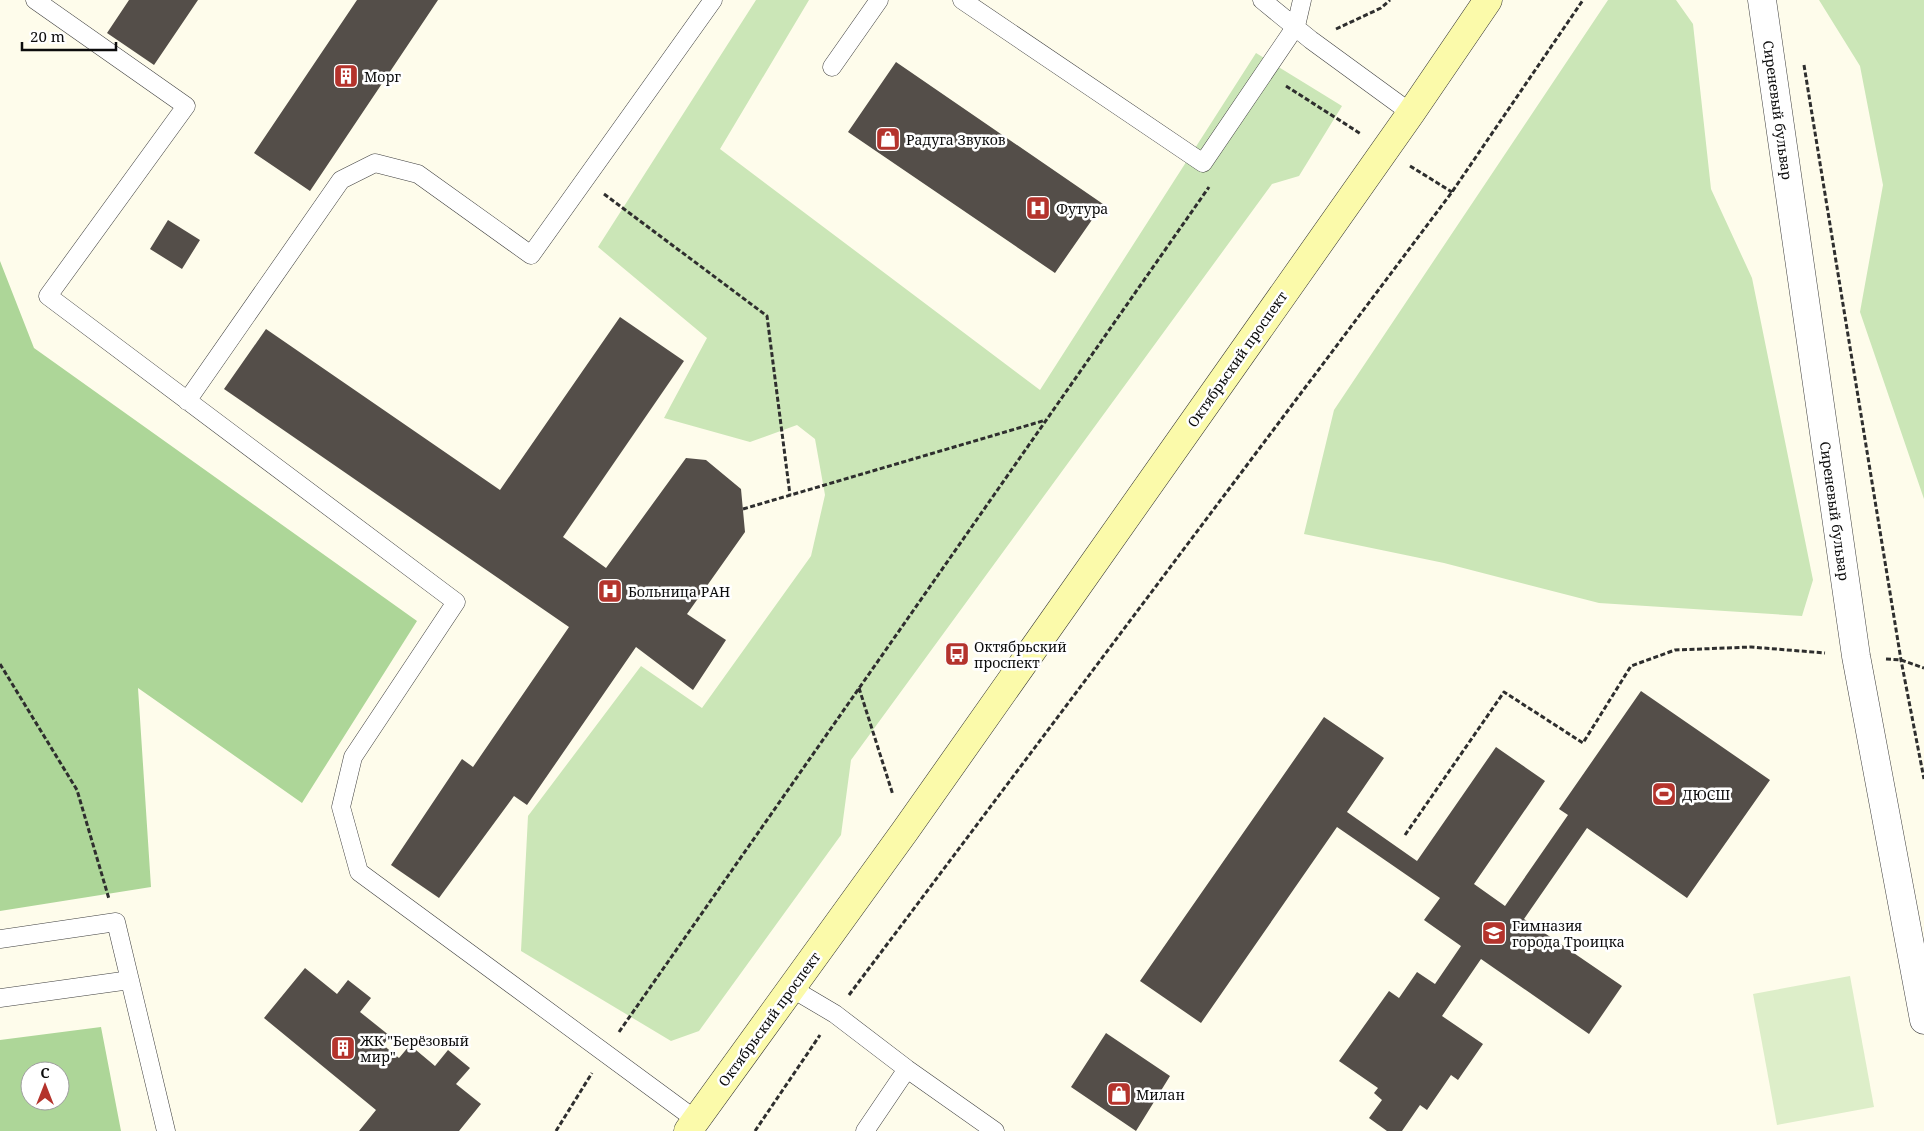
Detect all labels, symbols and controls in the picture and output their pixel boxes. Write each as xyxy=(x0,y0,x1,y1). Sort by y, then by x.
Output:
scale bar xyxy=(22,20,116,52)
text: 20 m xyxy=(30,26,65,46)
street label: Сиреневый бульвар xyxy=(1759,39,1797,181)
building icon: Морг xyxy=(333,63,359,89)
place label: Морг xyxy=(364,67,401,86)
shop icon: Радуга Звуков xyxy=(875,126,901,152)
place label: Радуга Звуков xyxy=(906,130,1006,149)
hospital icon: Футура xyxy=(1025,195,1051,221)
place label: Футура xyxy=(1056,199,1108,218)
street label: Октябрьский проспект xyxy=(1183,287,1292,431)
street label: Сиреневый бульвар xyxy=(1816,440,1854,582)
hospital icon: Больница РАН xyxy=(597,578,623,604)
place label: Больница РАН xyxy=(628,582,730,601)
place label: Октябрьский проспект xyxy=(974,637,1067,672)
bus stop icon: Октябрьский проспект xyxy=(944,641,970,667)
sports icon: ДЮСШ xyxy=(1651,781,1677,807)
place label: ДЮСШ xyxy=(1682,785,1730,804)
place label: Гимназия города Троицка xyxy=(1512,916,1625,951)
school or university icon: Гимназия города Троицка xyxy=(1481,920,1507,946)
street label: Октябрьский проспект xyxy=(714,947,825,1090)
place label: ЖК "Берёзовый мир" xyxy=(359,1031,469,1066)
building icon: ЖК "Берёзовый мир" xyxy=(330,1035,356,1061)
north arrow xyxy=(20,1061,70,1111)
text: С xyxy=(40,1063,50,1082)
shop icon: Милан xyxy=(1106,1081,1132,1107)
place label: Милан xyxy=(1136,1085,1185,1104)

